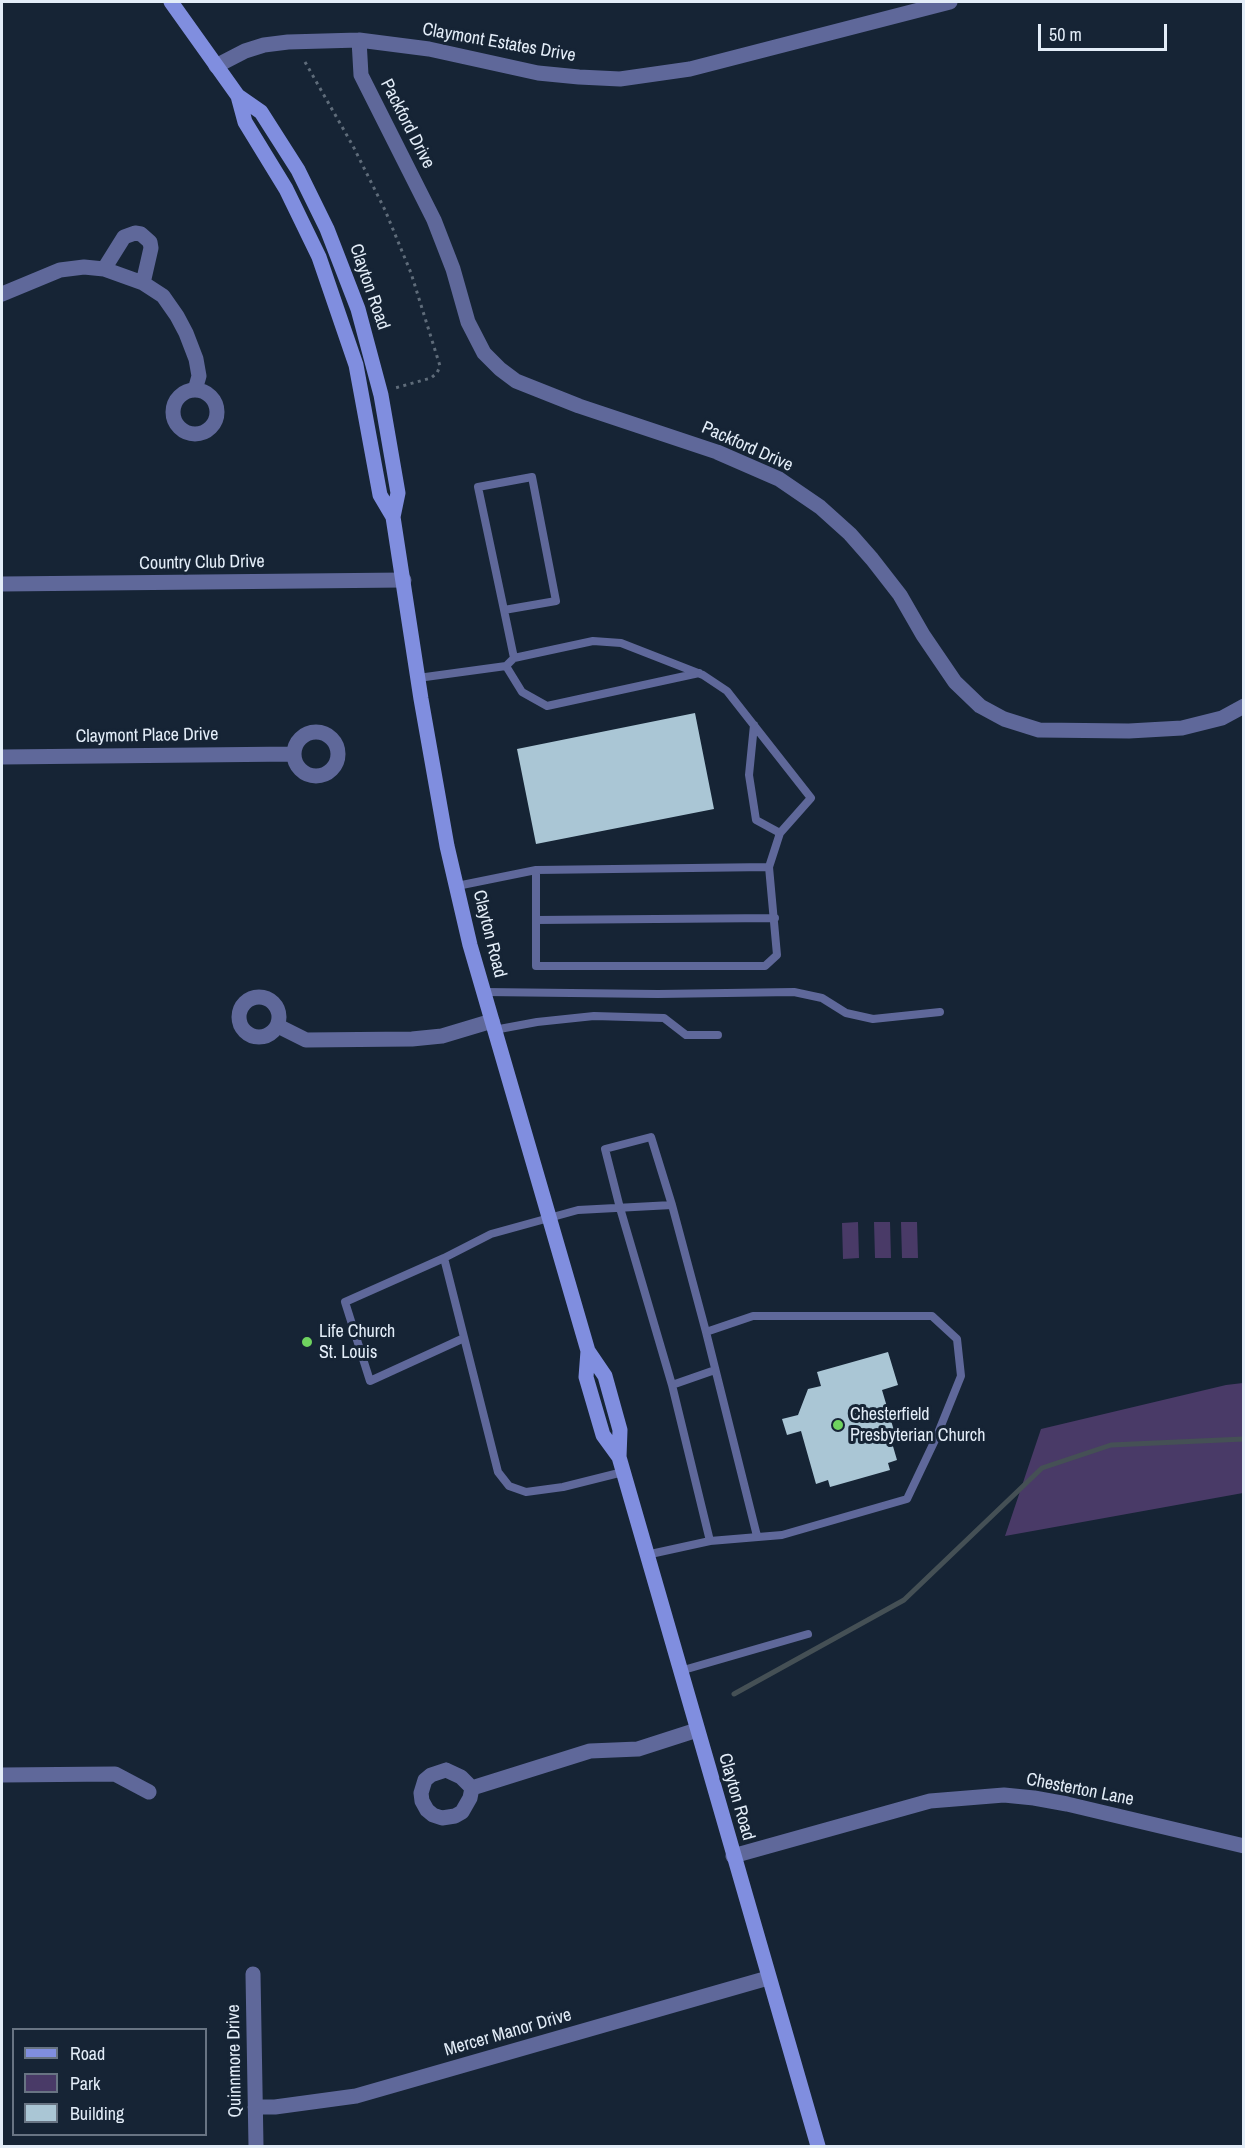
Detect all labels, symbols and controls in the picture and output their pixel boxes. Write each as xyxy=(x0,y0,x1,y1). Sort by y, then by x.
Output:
scale bar xyxy=(1041,12,1170,50)
street label: Claymont Estates Drive xyxy=(421,19,577,67)
text: 50 m xyxy=(1049,22,1082,47)
street label: Packford Drive xyxy=(375,76,439,172)
street label: Clayton Road xyxy=(344,241,394,333)
street label: Packford Drive xyxy=(698,417,796,477)
street label: Country Club Drive xyxy=(139,551,265,575)
street label: Claymont Place Drive xyxy=(75,724,219,748)
street label: Clayton Road xyxy=(468,888,510,980)
place label: Life Church St. Louis xyxy=(319,1321,395,1364)
marker: Life Church St. Louis xyxy=(300,1335,314,1349)
place label: Chesterfield Presbyterian Church xyxy=(850,1404,985,1446)
marker: Chesterfield Presbyterian Church xyxy=(831,1418,845,1432)
street label: Clayton Road xyxy=(713,1751,759,1843)
street label: Chesterton Lane xyxy=(1024,1769,1136,1811)
street label: Quinnmore Drive xyxy=(223,2004,247,2118)
street label: Mercer Manor Drive xyxy=(442,2005,574,2061)
legend xyxy=(12,2028,207,2136)
text: Road xyxy=(70,2041,105,2066)
text: Park xyxy=(70,2071,100,2096)
text: Building xyxy=(70,2101,124,2126)

